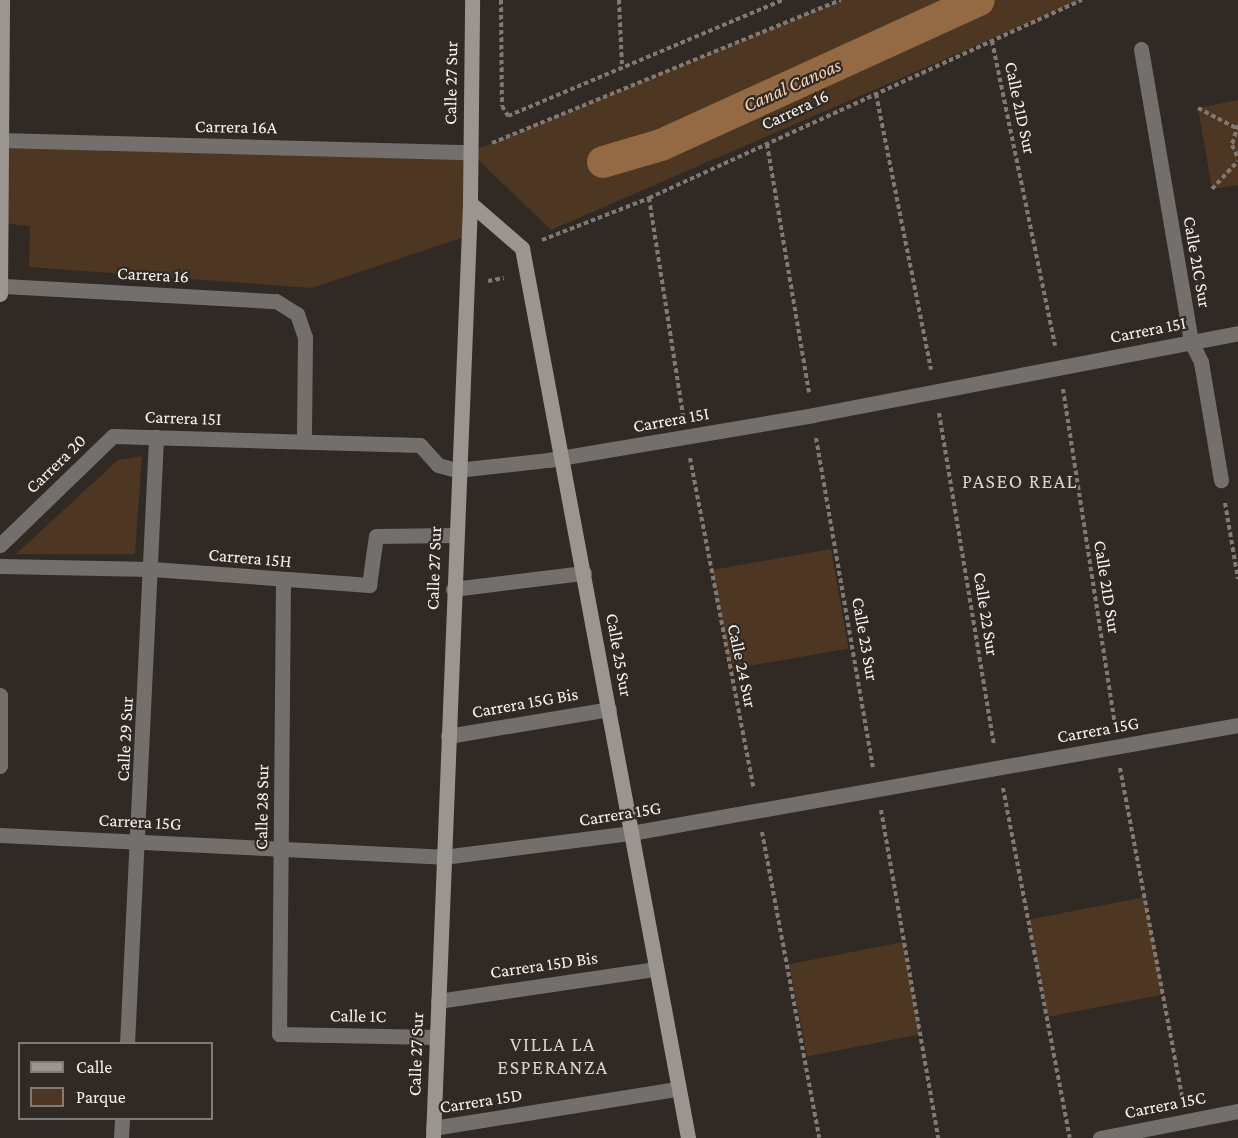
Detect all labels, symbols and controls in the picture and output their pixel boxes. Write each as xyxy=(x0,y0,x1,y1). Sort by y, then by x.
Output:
street label: Calle 27 Sur xyxy=(439,41,463,125)
water label: Canal Canoas xyxy=(739,53,845,117)
street label: Calle 21D Sur xyxy=(1000,60,1040,156)
street label: Carrera 16 xyxy=(758,85,832,135)
street label: Carrera 16A xyxy=(195,115,277,139)
street label: Calle 21C Sur xyxy=(1178,215,1216,309)
street label: Carrera 16 xyxy=(116,262,190,288)
street label: Carrera 15I xyxy=(1108,312,1188,348)
street label: Carrera 15I xyxy=(631,403,711,437)
street label: Carrera 15I xyxy=(144,406,222,430)
street label: Carrera 20 xyxy=(21,430,91,498)
district label: PASEO REAL xyxy=(962,469,1078,493)
street label: Calle 27 Sur xyxy=(422,526,446,610)
street label: Calle 21D Sur xyxy=(1089,539,1125,635)
street label: Carrera 15H xyxy=(208,544,292,572)
street label: Calle 22 Sur xyxy=(969,571,1003,657)
street label: Calle 23 Sur xyxy=(847,596,883,682)
street label: Calle 25 Sur xyxy=(601,612,637,698)
street label: Calle 24 Sur xyxy=(723,622,761,710)
street label: Carrera 15G Bis xyxy=(470,683,580,723)
street label: Calle 29 Sur xyxy=(112,696,138,782)
street label: Carrera 15G xyxy=(1055,712,1141,748)
street label: Calle 28 Sur xyxy=(250,764,274,850)
street label: Carrera 15G xyxy=(577,797,663,831)
street label: Carrera 15G xyxy=(98,809,182,835)
street label: Carrera 15D Bis xyxy=(489,947,599,983)
street label: Calle 1C xyxy=(330,1005,386,1027)
street label: Calle 27 Sur xyxy=(404,1012,428,1096)
district label: VILLA LA ESPERANZA xyxy=(497,1033,609,1080)
legend xyxy=(18,1042,213,1120)
text: Calle xyxy=(76,1057,112,1077)
street label: Carrera 15D xyxy=(438,1084,524,1118)
text: Parque xyxy=(76,1087,126,1107)
street label: Carrera 15C xyxy=(1123,1087,1207,1123)

